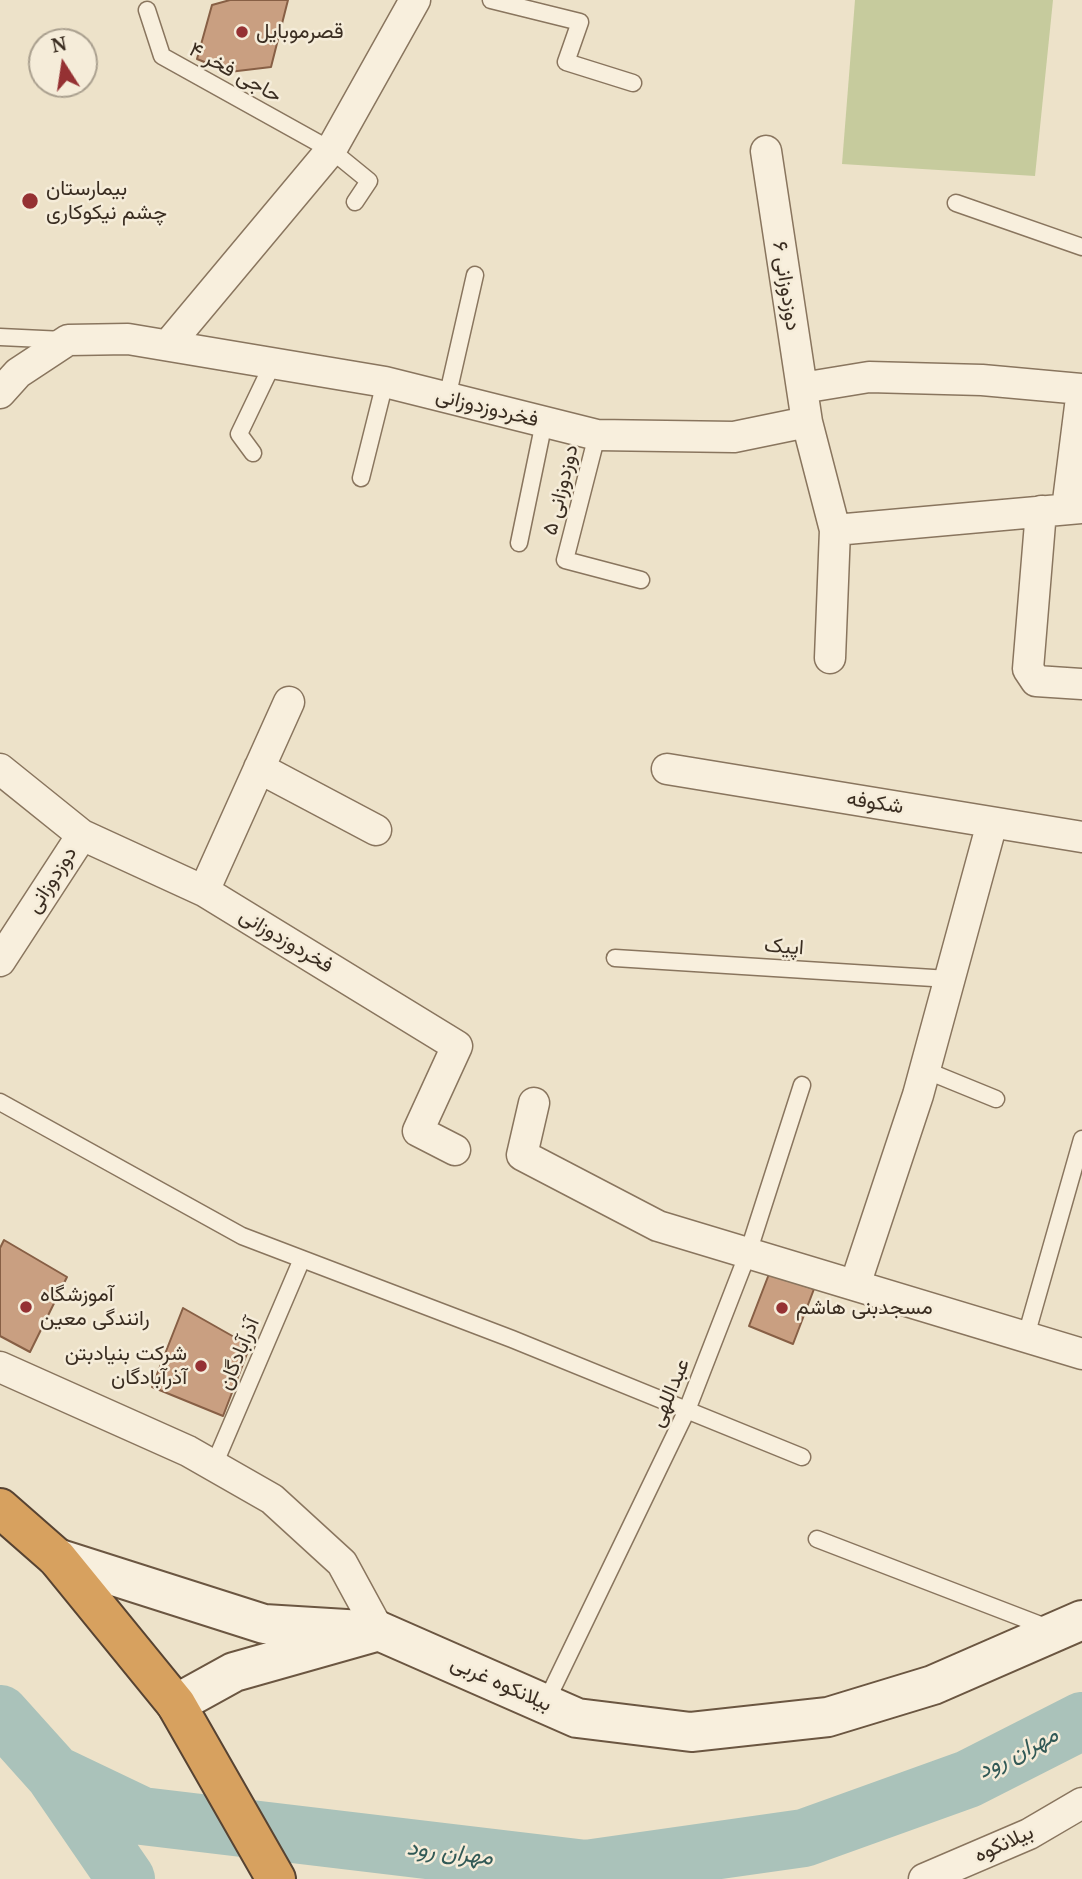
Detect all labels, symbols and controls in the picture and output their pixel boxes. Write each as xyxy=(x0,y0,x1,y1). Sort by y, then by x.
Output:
place label: قصرموبایل xyxy=(256,19,344,45)
marker: قصرموبایل xyxy=(234,24,250,40)
north arrow xyxy=(28,28,98,98)
text: N xyxy=(49,30,69,59)
street label: حاجی فخر ۴ xyxy=(184,37,286,109)
place label: بیمارستان چشم نیکوکاری xyxy=(46,176,167,226)
marker: بیمارستان چشم نیکوکاری xyxy=(20,191,40,211)
street label: دوزدوزانی ۶ xyxy=(766,239,806,333)
street label: فخردوزدوزانی xyxy=(433,383,541,433)
street label: دوزدوزانی ۵ xyxy=(538,442,584,538)
street label: شکوفه xyxy=(845,786,905,820)
street label: دوزدوزانی xyxy=(21,842,83,918)
street label: فخردوزدوزانی xyxy=(235,903,337,979)
street label: اپیک xyxy=(763,933,805,961)
place label: آموزشگاه رانندگی معین xyxy=(40,1282,150,1332)
place label: مسجدبنی هاشم xyxy=(796,1295,933,1321)
marker: آموزشگاه رانندگی معین xyxy=(18,1299,34,1315)
marker: مسجدبنی هاشم xyxy=(774,1300,790,1316)
street label: آذرآبادگان xyxy=(213,1314,265,1394)
place label: شرکت بنیادبتن آذرآبادگان xyxy=(65,1341,187,1391)
street label: عبداللهی xyxy=(644,1355,696,1431)
marker: شرکت بنیادبتن آذرآبادگان xyxy=(193,1358,209,1374)
street label: بیلانکوه غربی xyxy=(447,1651,555,1717)
water label: مهران رود xyxy=(973,1721,1063,1785)
street label: بیلانکوه xyxy=(970,1820,1038,1868)
water label: مهران رود xyxy=(405,1834,495,1872)

